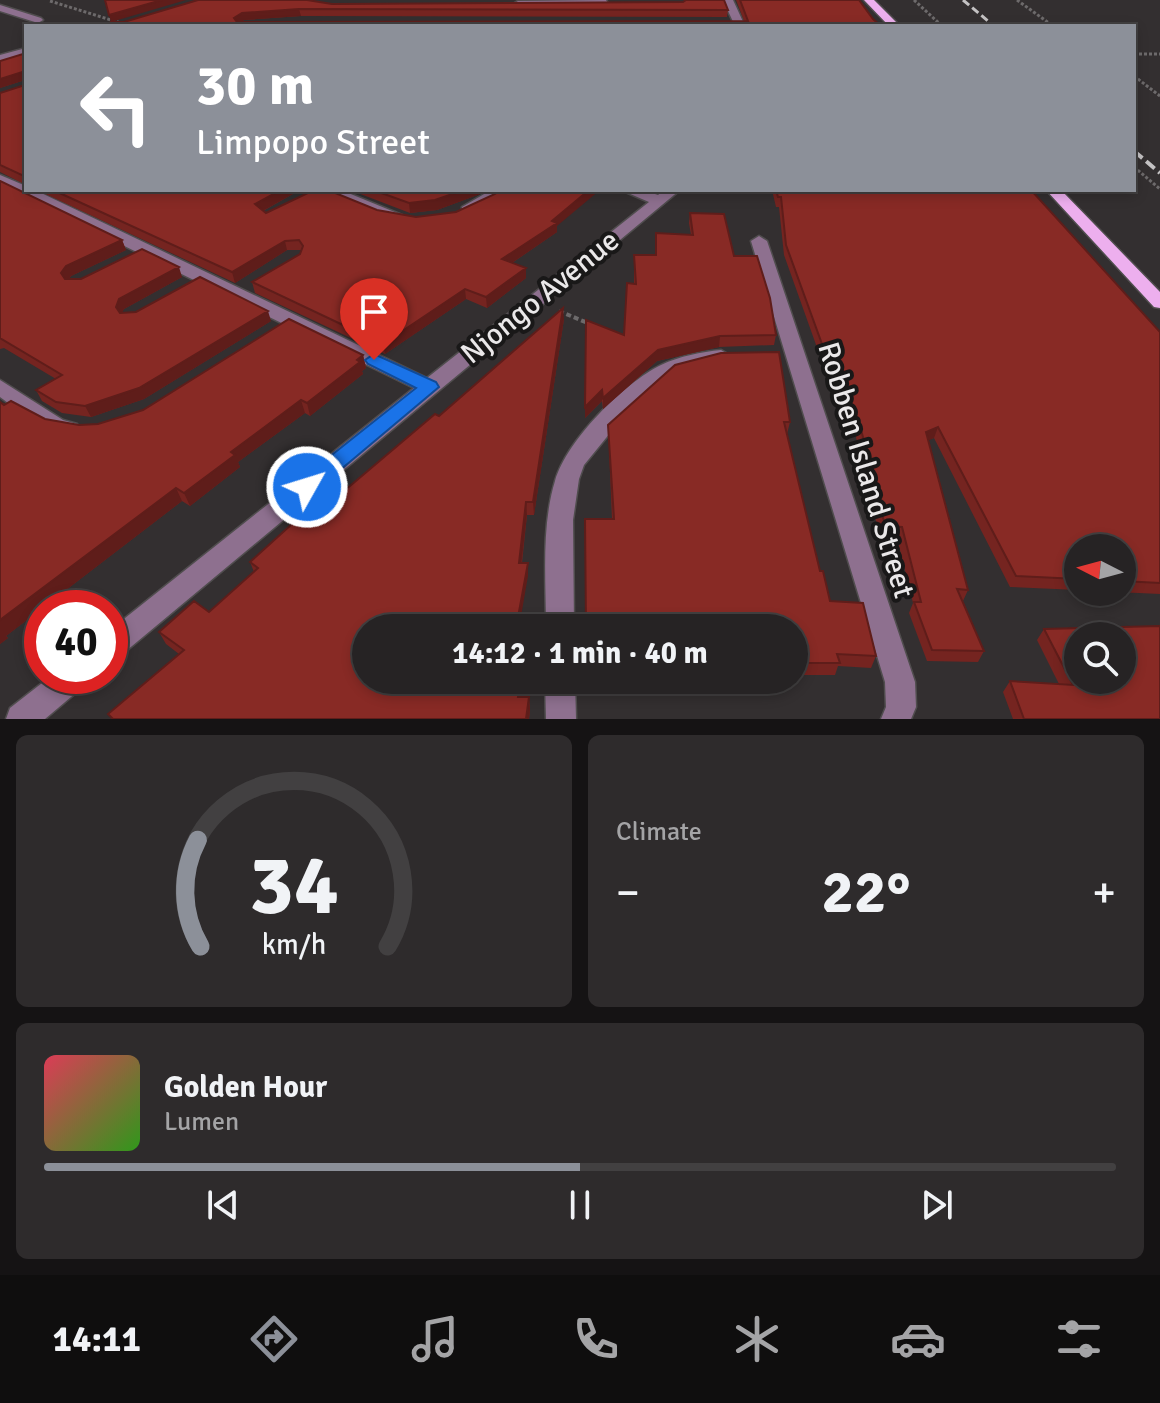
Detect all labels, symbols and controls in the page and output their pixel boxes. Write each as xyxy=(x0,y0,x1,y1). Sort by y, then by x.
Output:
text: 30 m xyxy=(196,51,314,120)
icon: left xyxy=(64,56,168,160)
text: Limpopo Street xyxy=(196,120,430,165)
street label: Njongo Avenue xyxy=(454,222,626,372)
pin xyxy=(340,278,408,360)
icon: arrive xyxy=(352,290,396,334)
street label: Robben Island Street xyxy=(809,337,923,603)
position arrow xyxy=(265,445,349,529)
north arrow xyxy=(1064,534,1136,606)
map controls xyxy=(1064,534,1136,694)
speed limit sign: 40 xyxy=(24,590,128,694)
button: search xyxy=(1064,622,1136,694)
text: 14:12 · 1 min · 40 m xyxy=(452,635,708,672)
text: Climate xyxy=(616,816,702,848)
text: 34 xyxy=(249,835,339,937)
text: 22° xyxy=(822,856,910,930)
text: − xyxy=(616,866,640,920)
text: + xyxy=(1092,866,1116,920)
text: km/h xyxy=(262,927,326,962)
text: Golden Hour xyxy=(164,1069,327,1106)
text: Lumen xyxy=(164,1106,239,1138)
icon: previous xyxy=(201,1183,245,1227)
icon: pause xyxy=(558,1183,602,1227)
icon: next xyxy=(915,1183,959,1227)
icon: directions xyxy=(246,1311,302,1367)
icon: music xyxy=(407,1311,463,1367)
icon: phone xyxy=(568,1311,624,1367)
icon: climate xyxy=(729,1311,785,1367)
icon: car xyxy=(890,1311,946,1367)
icon: filters xyxy=(1051,1311,1107,1367)
text: 14:11 xyxy=(53,1317,141,1362)

